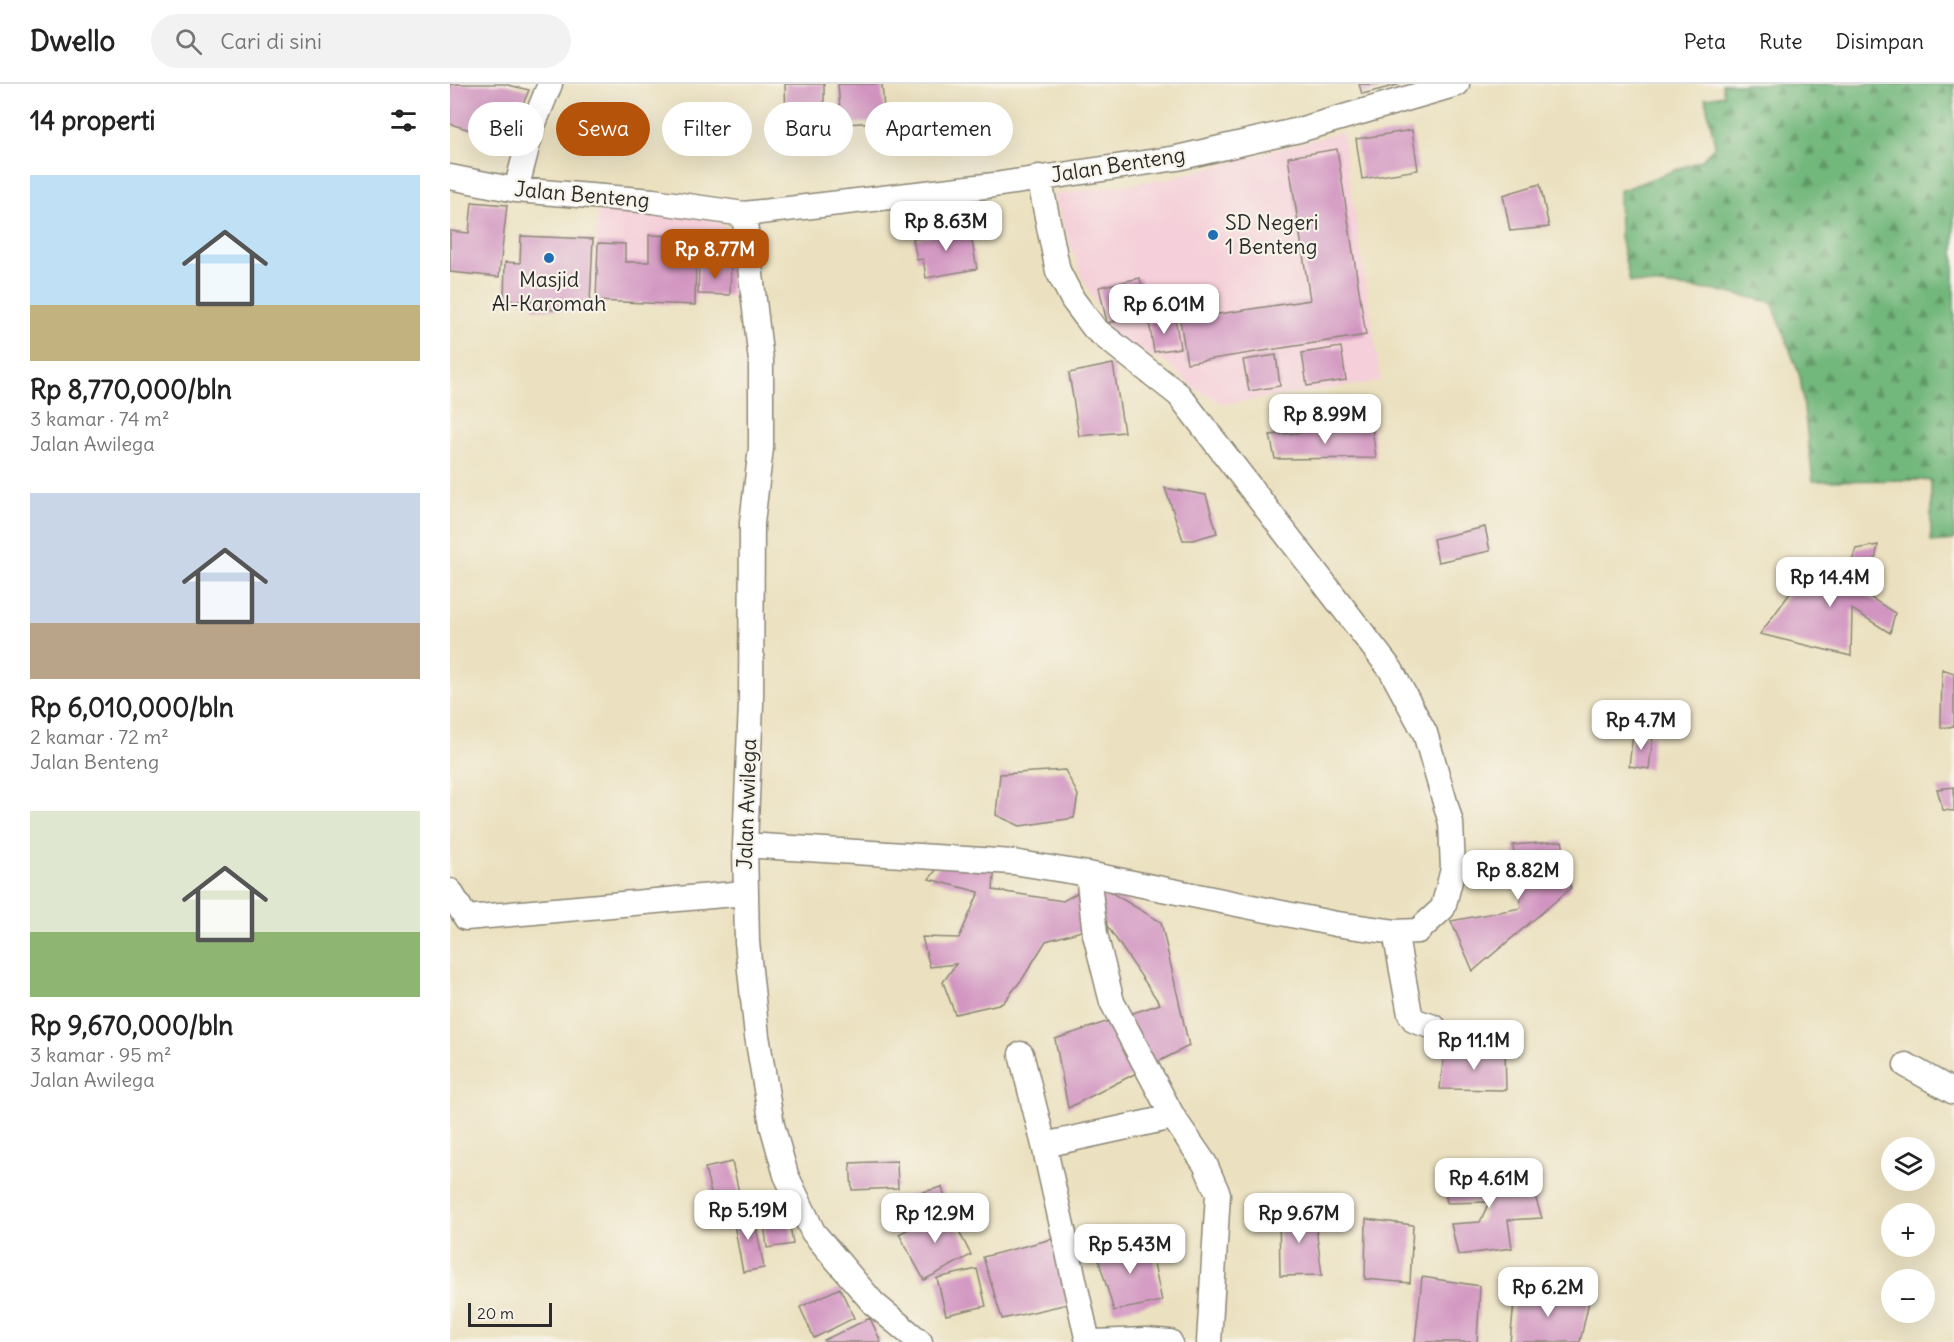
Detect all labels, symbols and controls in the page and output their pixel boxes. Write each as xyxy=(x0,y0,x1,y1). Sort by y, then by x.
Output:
search box xyxy=(151,14,571,68)
text: Dwello xyxy=(30,23,115,59)
icon: search xyxy=(172,25,205,58)
text: Cari di sini xyxy=(220,27,322,55)
text: Peta xyxy=(1684,28,1726,55)
text: Rute xyxy=(1759,28,1803,55)
text: Disimpan xyxy=(1836,28,1924,55)
chip: Beli xyxy=(468,102,544,156)
chip: Sewa xyxy=(556,102,650,156)
chip: Filter xyxy=(662,102,752,156)
chip: Baru xyxy=(764,102,853,156)
chip: Apartemen xyxy=(865,102,1013,156)
text: 14 properti xyxy=(30,104,155,137)
icon: filters xyxy=(387,104,420,137)
street label: Jalan Benteng xyxy=(1049,141,1187,188)
street label: Jalan Benteng xyxy=(513,175,651,214)
pin: Rp 8.63M xyxy=(884,201,1008,252)
text: Rp 8.63M xyxy=(904,208,988,233)
place label: SD Negeri 1 Benteng xyxy=(1225,209,1319,260)
icon: home xyxy=(171,214,279,322)
marker: SD Negeri 1 Benteng xyxy=(1206,228,1220,242)
pin: Rp 8.77M xyxy=(653,229,777,280)
text: Rp 8.77M xyxy=(675,236,755,261)
marker: Masjid Al-Karomah xyxy=(542,251,556,265)
place label: Masjid Al-Karomah xyxy=(492,266,606,317)
pin: Rp 6.01M xyxy=(1102,284,1226,335)
text: Rp 6.01M xyxy=(1123,291,1205,316)
text: Rp 8,770,000/bln xyxy=(30,373,232,406)
pin: Rp 8.99M xyxy=(1263,394,1387,445)
text: Rp 8.99M xyxy=(1283,401,1367,426)
text: 3 kamar · 74 m² xyxy=(30,406,169,431)
text: Jalan Awilega xyxy=(30,431,155,456)
icon: home xyxy=(171,532,279,640)
pin: Rp 14.4M xyxy=(1768,557,1892,608)
text: Rp 14.4M xyxy=(1790,564,1870,589)
text: Rp 6,010,000/bln xyxy=(30,691,234,724)
pin: Rp 4.7M xyxy=(1586,700,1696,751)
text: Rp 4.7M xyxy=(1606,707,1676,732)
text: 2 kamar · 72 m² xyxy=(30,724,169,749)
street label: Jalan Awilega xyxy=(731,738,762,870)
text: Jalan Benteng xyxy=(30,749,159,774)
icon: home xyxy=(171,850,279,958)
pin: Rp 8.82M xyxy=(1456,850,1580,901)
text: Rp 8.82M xyxy=(1476,857,1560,882)
text: Rp 9,670,000/bln xyxy=(30,1009,233,1042)
pin: Rp 11.1M xyxy=(1412,1020,1536,1071)
text: Rp 11.1M xyxy=(1438,1027,1510,1052)
text: 3 kamar · 95 m² xyxy=(30,1042,171,1067)
text: Jalan Awilega xyxy=(30,1067,155,1092)
map controls xyxy=(1881,1137,1935,1323)
button: layers xyxy=(1881,1137,1935,1191)
pin: Rp 4.61M xyxy=(1427,1158,1551,1209)
text: Rp 4.61M xyxy=(1449,1165,1529,1190)
pin: Rp 5.19M xyxy=(686,1190,810,1241)
pin: Rp 12.9M xyxy=(873,1193,997,1244)
pin: Rp 9.67M xyxy=(1237,1193,1361,1244)
text: Rp 5.19M xyxy=(708,1197,788,1222)
text: Rp 12.9M xyxy=(895,1200,975,1225)
text: Rp 9.67M xyxy=(1258,1200,1340,1225)
button: + xyxy=(1881,1203,1935,1257)
pin: Rp 5.43M xyxy=(1068,1224,1192,1275)
text: Rp 5.43M xyxy=(1088,1231,1172,1256)
pin: Rp 6.2M xyxy=(1493,1267,1603,1318)
button: − xyxy=(1881,1269,1935,1323)
text: Rp 6.2M xyxy=(1512,1274,1584,1299)
scale bar xyxy=(468,1300,552,1328)
text: 20 m xyxy=(477,1303,514,1323)

